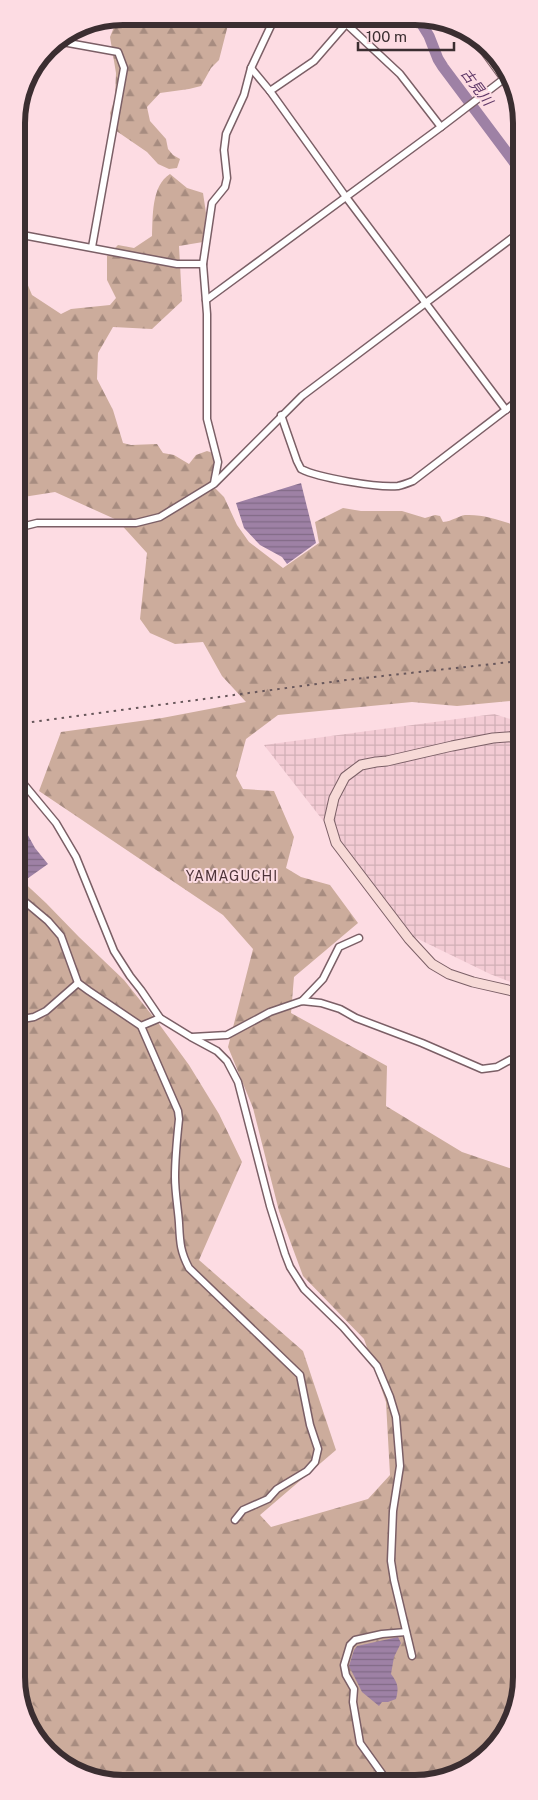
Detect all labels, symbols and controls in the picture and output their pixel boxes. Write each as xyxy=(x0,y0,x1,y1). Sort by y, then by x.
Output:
scale bar xyxy=(358,20,454,52)
text: 100 m xyxy=(366,28,407,45)
water label: 古見川 xyxy=(458,65,497,110)
district label: YAMAGUCHI xyxy=(186,868,278,884)

